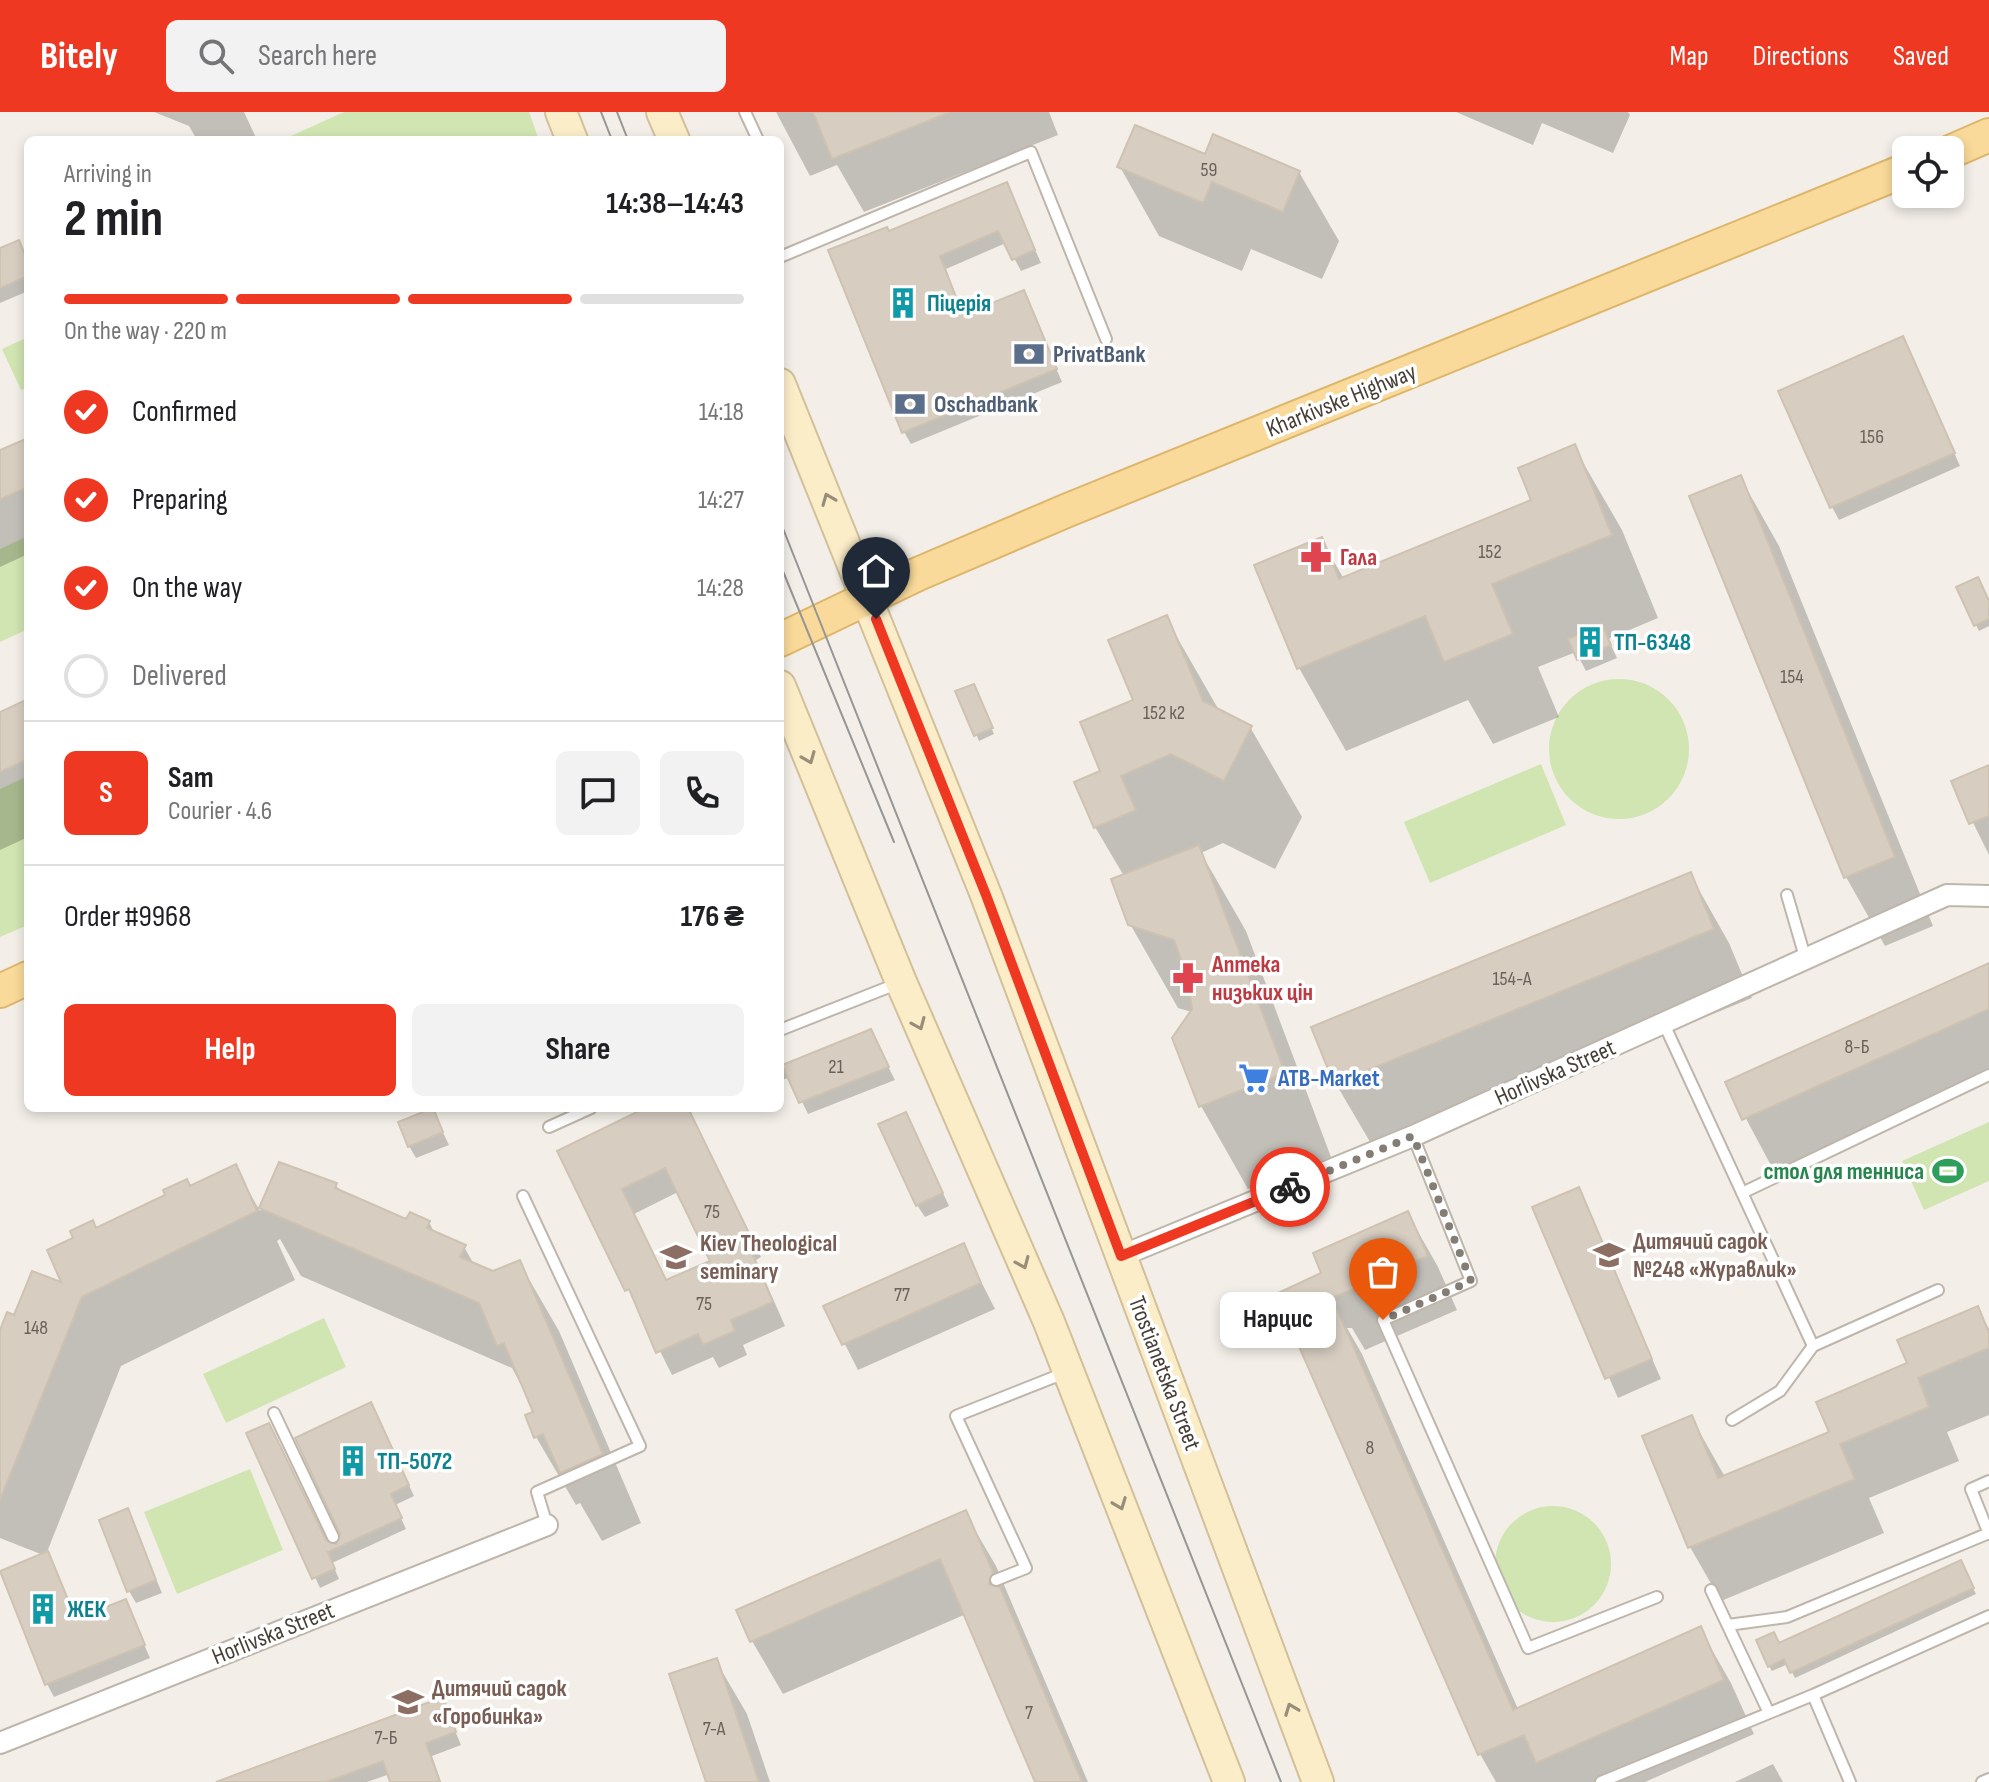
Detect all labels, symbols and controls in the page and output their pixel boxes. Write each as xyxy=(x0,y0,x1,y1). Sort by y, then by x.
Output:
search box xyxy=(166,20,726,92)
text: Bitely xyxy=(40,34,118,79)
icon: search xyxy=(194,34,238,78)
text: Search here xyxy=(258,38,377,74)
text: Map xyxy=(1670,40,1709,73)
text: Directions xyxy=(1753,40,1849,73)
text: Saved xyxy=(1893,40,1949,73)
map controls xyxy=(1892,136,1964,208)
button: locate xyxy=(1892,136,1964,208)
house number: 59 xyxy=(1201,158,1217,182)
text: Arriving in xyxy=(64,159,152,190)
text: 14:38–14:43 xyxy=(606,186,744,222)
text: 2 min xyxy=(64,188,163,251)
building icon: Піцерія xyxy=(886,286,920,320)
place label: Піцерія xyxy=(927,289,991,318)
text: On the way · 220 m xyxy=(64,316,227,347)
bank icon: PrivatBank xyxy=(1012,337,1046,371)
place label: PrivatBank xyxy=(1053,340,1146,369)
street label: Kharkivske Highway xyxy=(1262,357,1420,444)
bank icon: Oschadbank xyxy=(893,387,927,421)
icon: check xyxy=(64,390,108,434)
place label: Oschadbank xyxy=(934,390,1038,419)
text: Confirmed xyxy=(132,394,237,430)
text: 14:18 xyxy=(699,397,744,428)
house number: 156 xyxy=(1860,425,1884,449)
icon: check xyxy=(64,478,108,522)
text: Preparing xyxy=(132,482,228,518)
text: 14:27 xyxy=(698,485,744,516)
one-way arrow xyxy=(821,493,837,507)
pin xyxy=(842,537,910,619)
pharmacy icon: Гала xyxy=(1299,540,1333,574)
house number: 152 xyxy=(1478,540,1502,564)
place label: Гала xyxy=(1340,543,1377,572)
icon: home xyxy=(854,549,898,593)
icon: check xyxy=(64,566,108,610)
text: On the way xyxy=(132,570,242,606)
text: 14:28 xyxy=(697,573,744,604)
building icon: ТП-6348 xyxy=(1573,625,1607,659)
place label: ТП-6348 xyxy=(1614,628,1691,657)
text: Delivered xyxy=(132,658,227,694)
house number: 154 xyxy=(1780,665,1804,689)
house number: 152 к2 xyxy=(1143,701,1185,725)
one-way arrow xyxy=(800,750,816,764)
button: chat xyxy=(556,751,640,835)
button: phone xyxy=(660,751,744,835)
text: Sam xyxy=(168,760,214,796)
text: S xyxy=(99,775,113,811)
text: Courier · 4.6 xyxy=(168,796,272,827)
text: Order #9968 xyxy=(64,899,191,935)
text: 176 ₴ xyxy=(681,899,744,935)
place label: Аптека низьких цін xyxy=(1211,950,1313,1007)
pharmacy icon: Аптека низьких цін xyxy=(1171,961,1205,995)
house number: 154-А xyxy=(1493,967,1532,991)
button: Help xyxy=(64,1004,396,1096)
button: Share xyxy=(412,1004,744,1096)
one-way arrow xyxy=(910,1016,926,1030)
street label: Horlivska Street xyxy=(1490,1033,1620,1112)
house number: 8-Б xyxy=(1845,1035,1870,1059)
house number: 21 xyxy=(828,1055,844,1079)
supermarket icon: ATB-Market xyxy=(1237,1061,1271,1095)
place label: ATB-Market xyxy=(1277,1064,1380,1093)
courier xyxy=(1250,1147,1330,1227)
sports icon: стол для тенниса xyxy=(1931,1154,1965,1188)
place label: стол для тенниса xyxy=(1763,1157,1924,1186)
icon: bike xyxy=(1268,1165,1312,1209)
house number: 75 xyxy=(704,1200,720,1224)
place label: Дитячий садок №248 «Журавлик» xyxy=(1633,1227,1797,1284)
place label: Kiev Theological seminary xyxy=(700,1229,837,1286)
pin xyxy=(1349,1238,1417,1320)
school or university icon: Дитячий садок №248 «Журавлик» xyxy=(1592,1238,1626,1272)
school or university icon: Kiev Theological seminary xyxy=(659,1240,693,1274)
icon: bag xyxy=(1361,1250,1405,1294)
one-way arrow xyxy=(1013,1254,1029,1269)
house number: 77 xyxy=(894,1283,910,1307)
house number: 75 xyxy=(696,1292,712,1316)
street label: Trostianetska Street xyxy=(1122,1292,1207,1454)
callout: Нарцис xyxy=(1219,1292,1335,1348)
text: Нарцис xyxy=(1243,1304,1313,1335)
house number: 148 xyxy=(24,1316,48,1340)
house number: 8 xyxy=(1366,1436,1374,1460)
building icon: ТП-5072 xyxy=(336,1444,370,1478)
place label: ТП-5072 xyxy=(377,1447,452,1476)
one-way arrow xyxy=(1110,1496,1127,1510)
building icon: ЖЕК xyxy=(26,1592,60,1626)
place label: ЖЕК xyxy=(67,1595,107,1624)
street label: Horlivska Street xyxy=(208,1596,339,1671)
place label: Дитячий садок «Горобинка» xyxy=(432,1674,568,1731)
school or university icon: Дитячий садок «Горобинка» xyxy=(391,1685,425,1719)
house number: 7 xyxy=(1025,1701,1033,1725)
one-way arrow xyxy=(1284,1703,1301,1717)
house number: 7-А xyxy=(703,1717,726,1741)
house number: 7-Б xyxy=(374,1726,398,1750)

